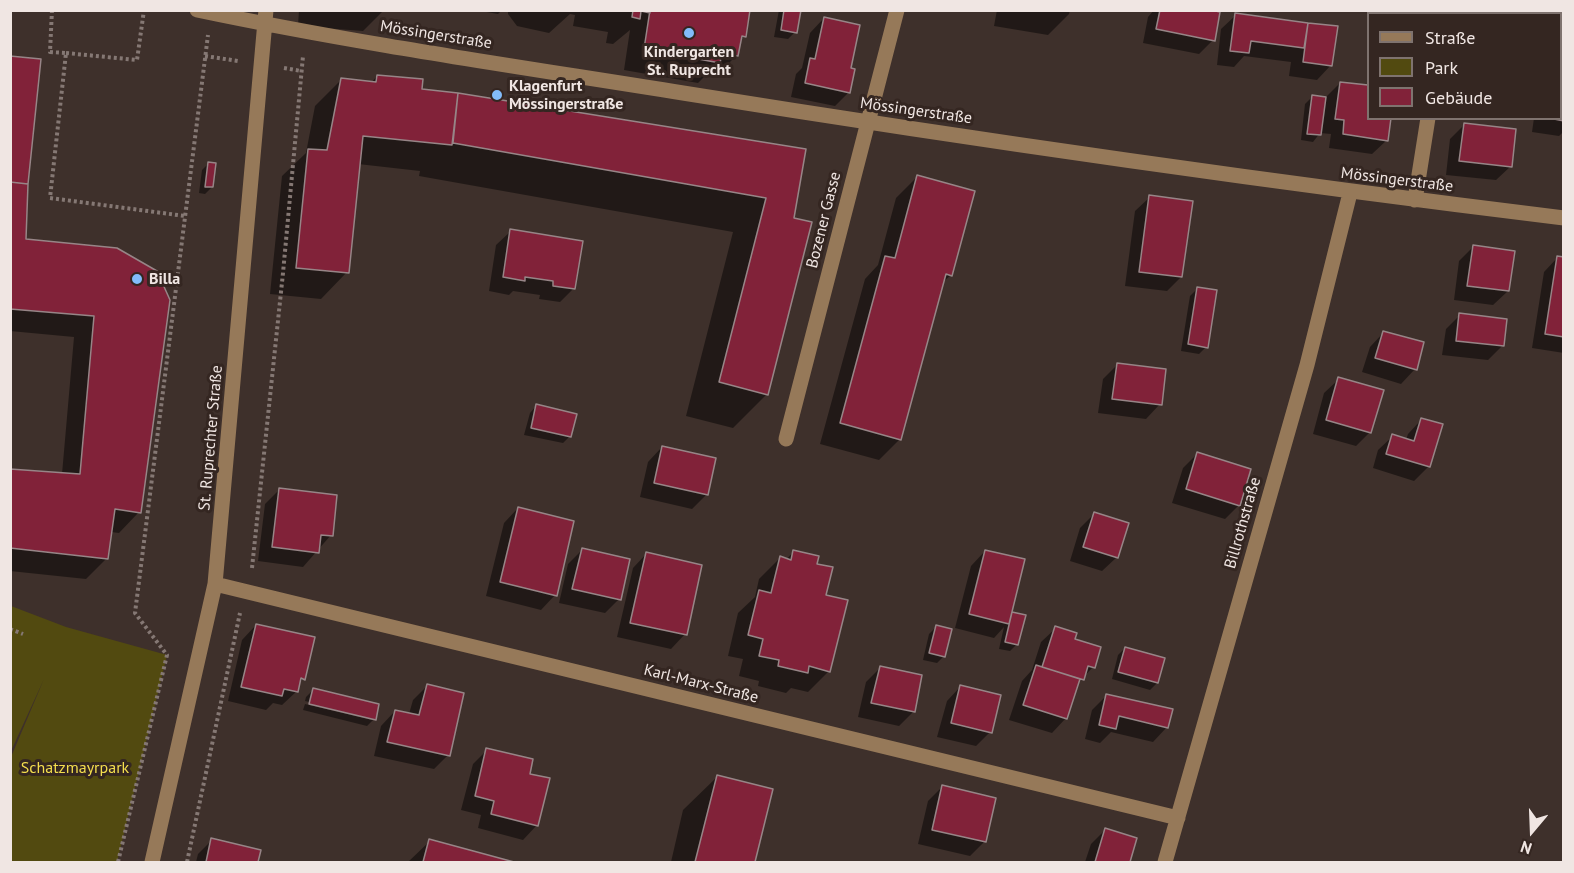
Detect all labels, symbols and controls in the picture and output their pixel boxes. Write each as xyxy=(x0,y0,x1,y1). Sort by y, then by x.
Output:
legend xyxy=(1367,12,1562,120)
street label: Mössingerstraße xyxy=(379,17,493,53)
marker: Kindergarten St. Ruprecht xyxy=(682,26,696,40)
text: Straße xyxy=(1425,26,1476,49)
place label: Kindergarten St. Ruprecht xyxy=(644,42,734,80)
text: Park xyxy=(1425,56,1458,79)
place label: Klagenfurt Mössingerstraße xyxy=(509,76,623,114)
text: Gebäude xyxy=(1425,86,1492,109)
marker: Klagenfurt Mössingerstraße xyxy=(490,88,504,102)
street label: Mössingerstraße xyxy=(859,94,973,128)
street label: Mössingerstraße xyxy=(1340,164,1454,196)
street label: Bozener Gasse xyxy=(803,170,845,270)
place label: Billa xyxy=(149,269,180,289)
marker: Billa xyxy=(130,272,144,286)
street label: St. Ruprechter Straße xyxy=(195,365,227,511)
street label: Billrothstraße xyxy=(1221,475,1265,571)
street label: Karl-Marx-Straße xyxy=(642,660,760,708)
park label: Schatzmayrpark xyxy=(21,758,129,778)
north arrow xyxy=(1502,801,1562,861)
text: N xyxy=(1518,837,1534,859)

